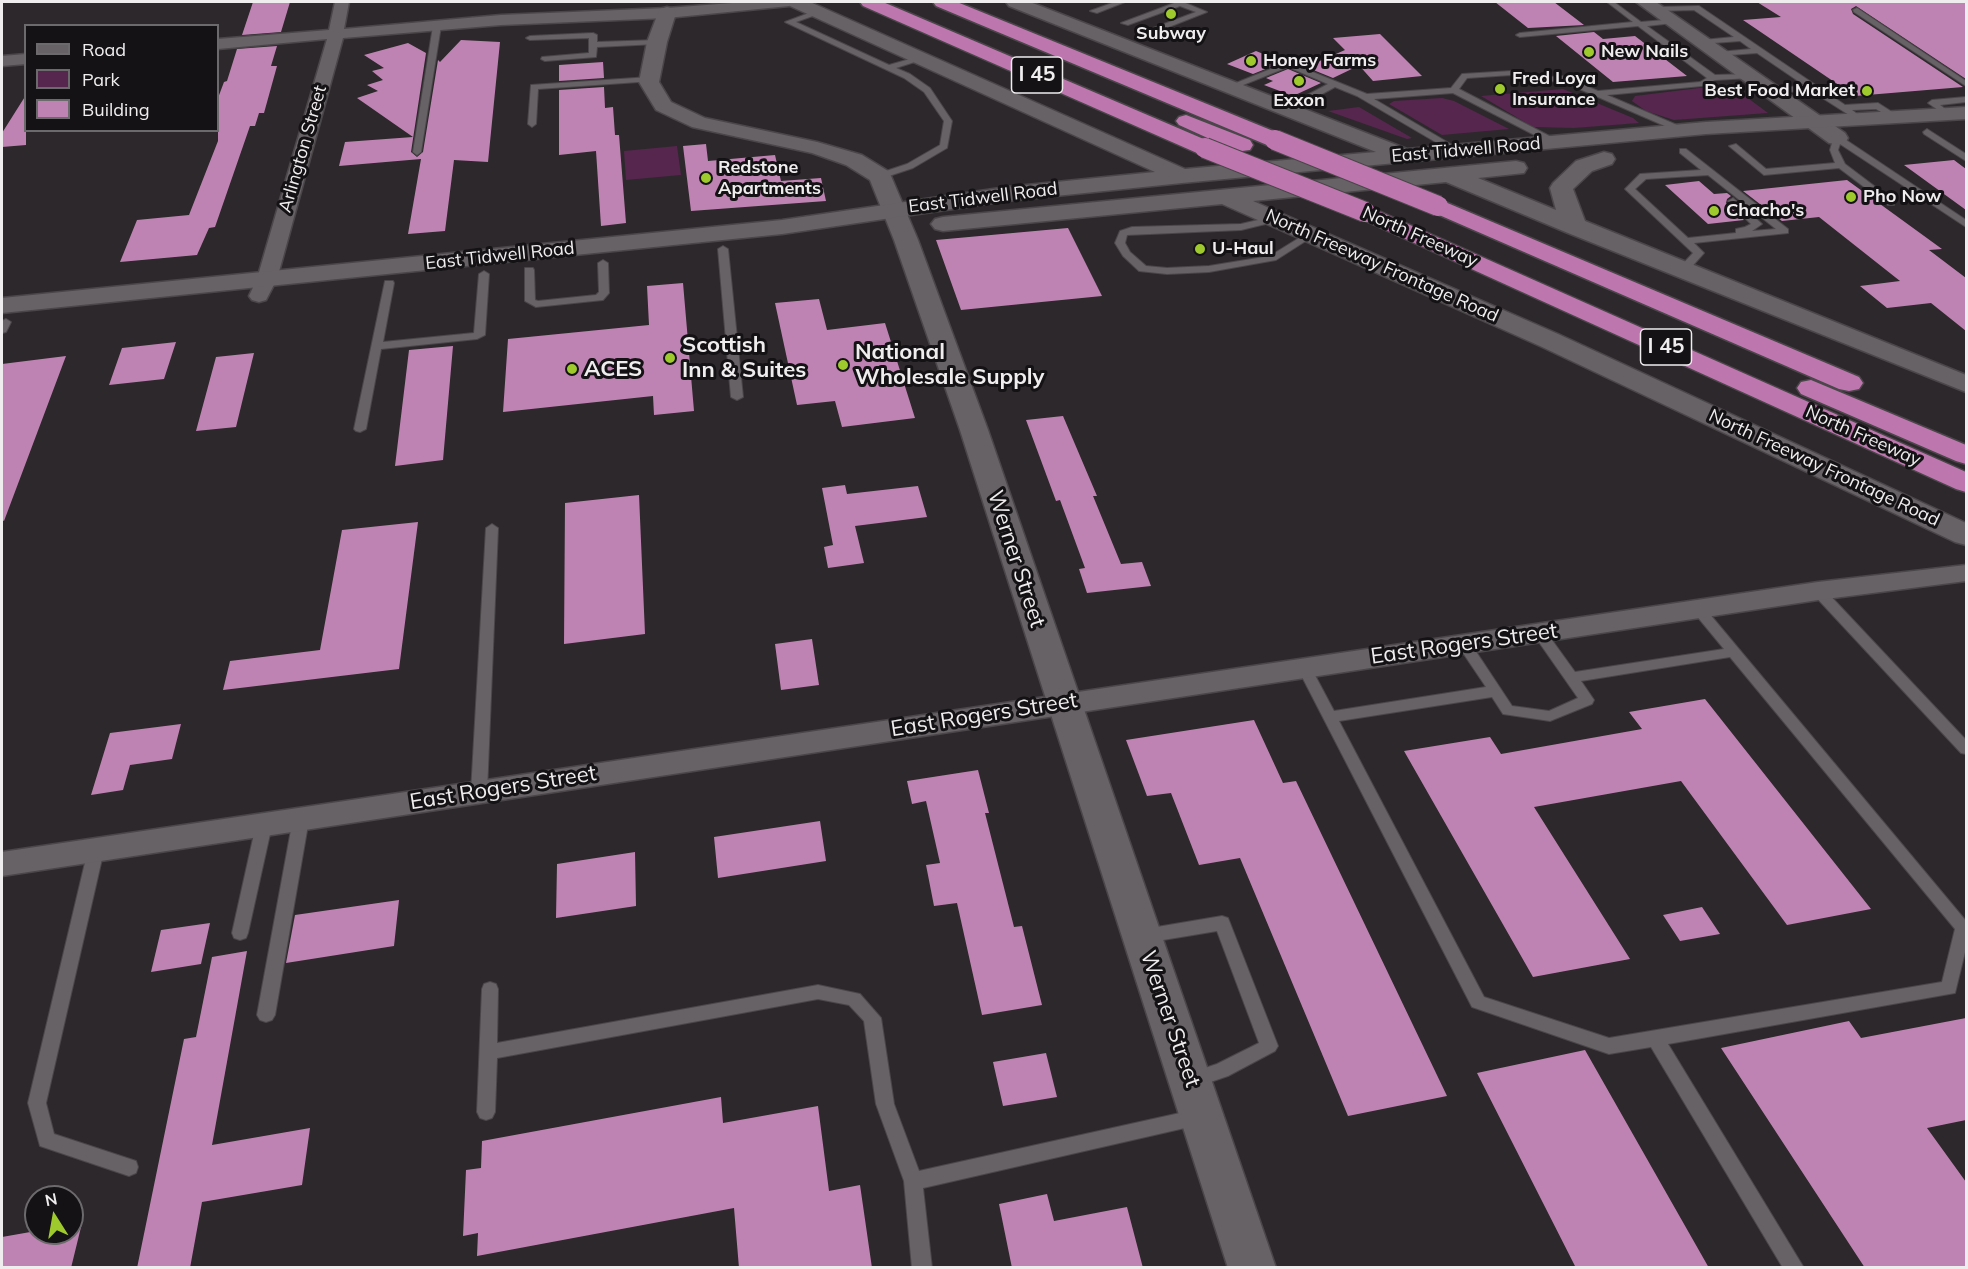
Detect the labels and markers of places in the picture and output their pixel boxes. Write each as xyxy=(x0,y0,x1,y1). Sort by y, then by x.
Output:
marker: Subway xyxy=(1164,7,1178,21)
place label: Subway xyxy=(1136,23,1206,45)
place label: New Nails xyxy=(1601,41,1688,63)
marker: New Nails xyxy=(1582,45,1596,59)
place label: Honey Farms xyxy=(1263,50,1376,72)
marker: Honey Farms xyxy=(1244,54,1258,68)
place label: Fred Loya Insurance xyxy=(1512,68,1596,110)
marker: Exxon xyxy=(1292,74,1306,88)
place label: Best Food Market xyxy=(1704,80,1855,102)
marker: Fred Loya Insurance xyxy=(1493,82,1507,96)
marker: Best Food Market xyxy=(1860,84,1874,98)
place label: Exxon xyxy=(1273,90,1325,112)
place label: Redstone Apartments xyxy=(718,157,821,200)
marker: Redstone Apartments xyxy=(699,171,713,185)
place label: Pho Now xyxy=(1863,186,1941,208)
marker: Pho Now xyxy=(1844,190,1858,204)
place label: Chacho's xyxy=(1726,200,1804,222)
marker: Chacho's xyxy=(1707,204,1721,218)
place label: U-Haul xyxy=(1212,238,1274,260)
marker: U-Haul xyxy=(1193,242,1207,256)
place label: Scottish Inn & Suites xyxy=(682,332,806,384)
place label: National Wholesale Supply xyxy=(855,339,1045,390)
marker: Scottish Inn & Suites xyxy=(663,351,677,365)
place label: ACES xyxy=(584,356,642,382)
marker: National Wholesale Supply xyxy=(836,358,850,372)
marker: ACES xyxy=(565,362,579,376)

